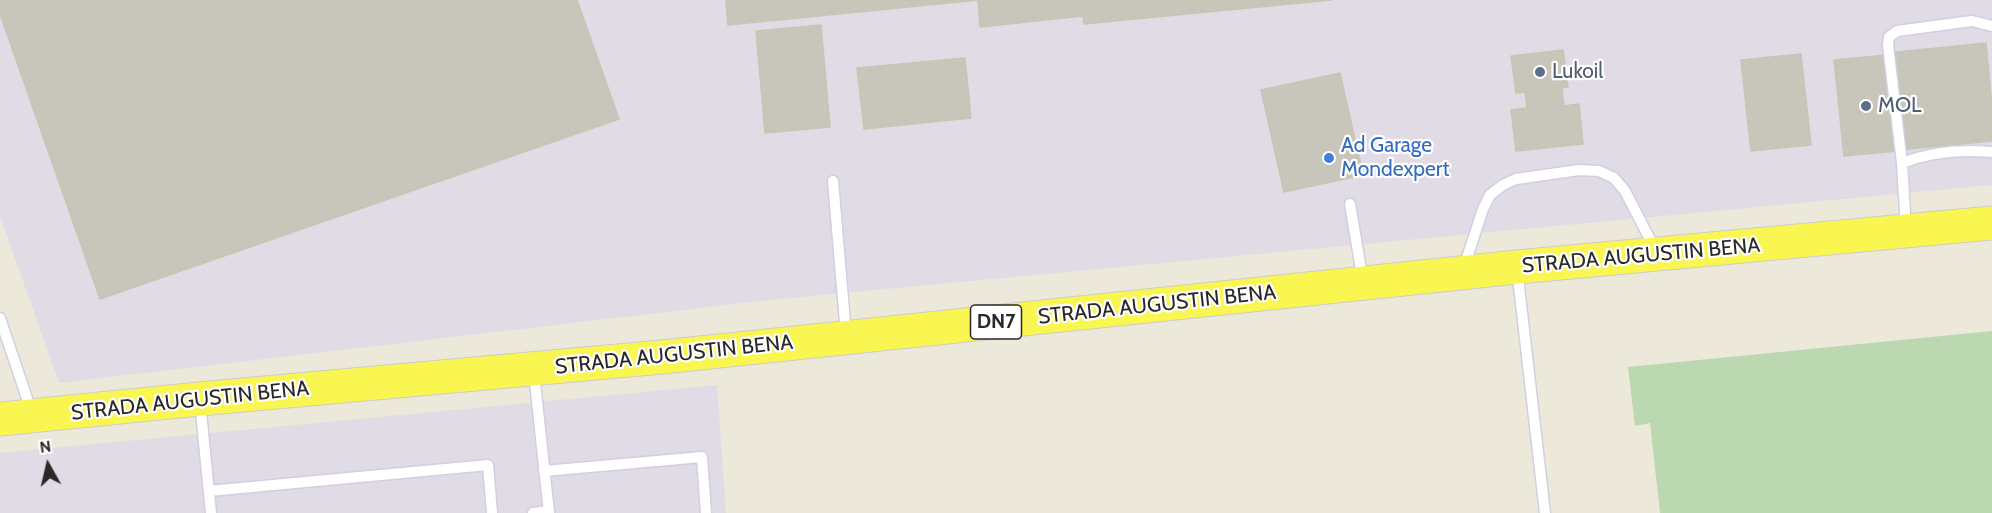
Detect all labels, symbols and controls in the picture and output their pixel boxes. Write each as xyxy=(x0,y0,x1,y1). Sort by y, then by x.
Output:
place label: Lukoil xyxy=(1552,59,1603,85)
marker: Lukoil xyxy=(1533,65,1547,79)
place label: MOL xyxy=(1878,93,1922,119)
marker: MOL xyxy=(1859,99,1873,113)
place label: Ad Garage Mondexpert xyxy=(1341,133,1450,183)
marker: Ad Garage Mondexpert xyxy=(1322,151,1336,165)
street label: STRADA AUGUSTIN BENA xyxy=(1521,233,1761,279)
street label: STRADA AUGUSTIN BENA xyxy=(1037,280,1277,330)
road number: DN7 xyxy=(970,305,1022,339)
street label: STRADA AUGUSTIN BENA xyxy=(554,330,794,380)
street label: STRADA AUGUSTIN BENA xyxy=(70,376,310,426)
north arrow xyxy=(18,435,78,495)
text: N xyxy=(39,436,52,457)

